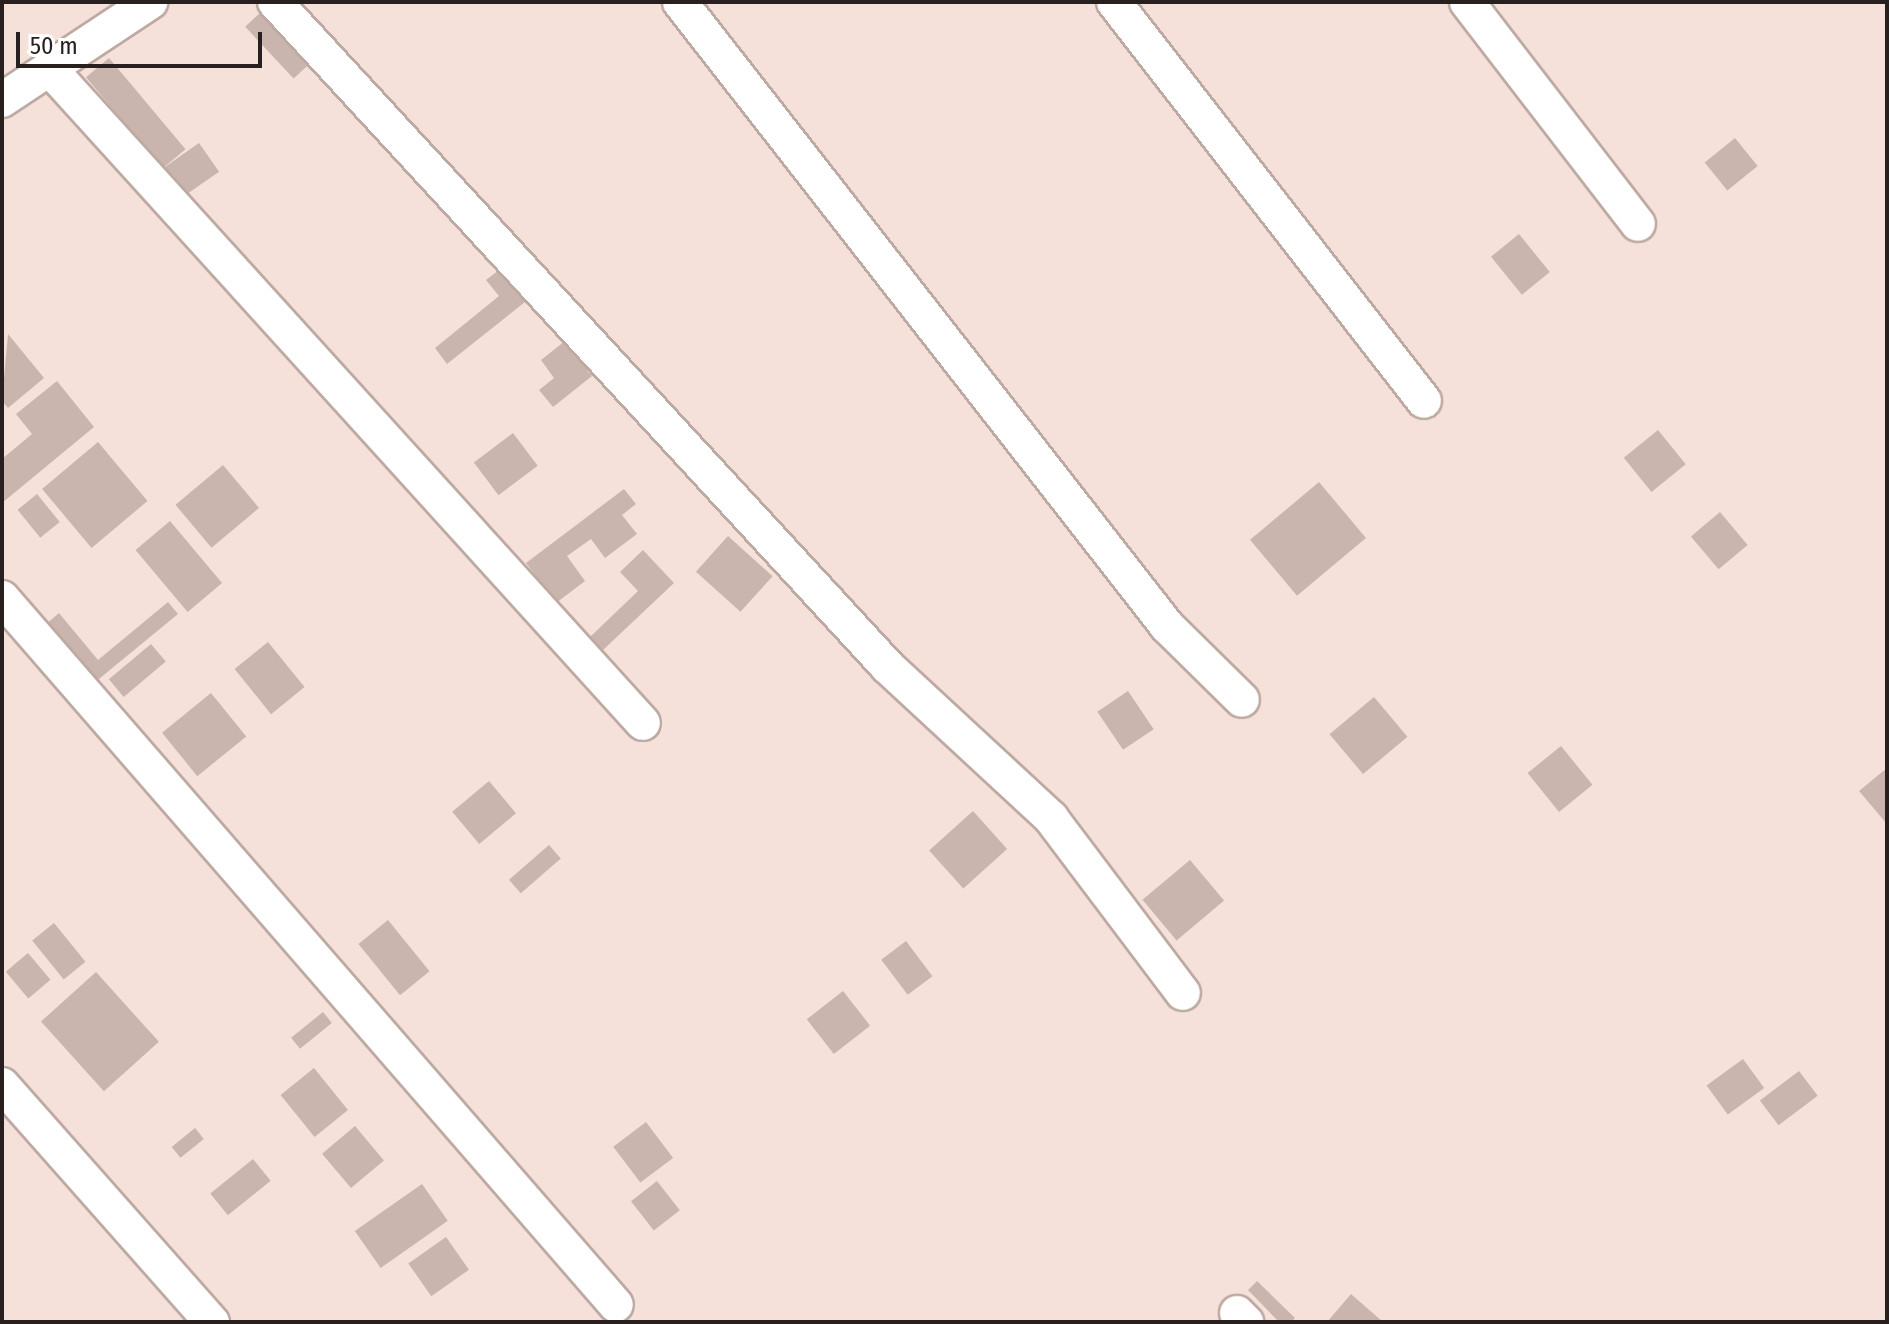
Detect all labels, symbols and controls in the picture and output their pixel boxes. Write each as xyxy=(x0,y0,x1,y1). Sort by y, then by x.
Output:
scale bar xyxy=(20,16,266,66)
text: 50 m xyxy=(30,32,78,60)

